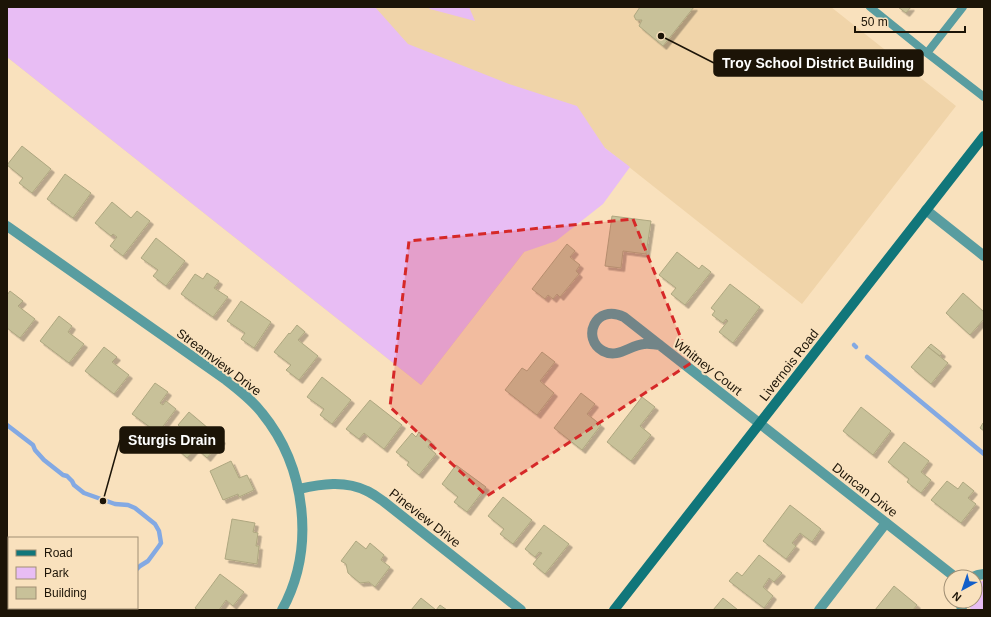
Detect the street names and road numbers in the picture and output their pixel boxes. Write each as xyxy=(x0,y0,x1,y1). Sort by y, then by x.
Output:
street label: Streamview Drive xyxy=(174,325,264,399)
street label: Livernois Road xyxy=(756,326,822,404)
street label: Whitney Court xyxy=(671,336,745,398)
street label: Duncan Drive xyxy=(829,460,901,520)
street label: Pineview Drive xyxy=(387,486,463,550)

